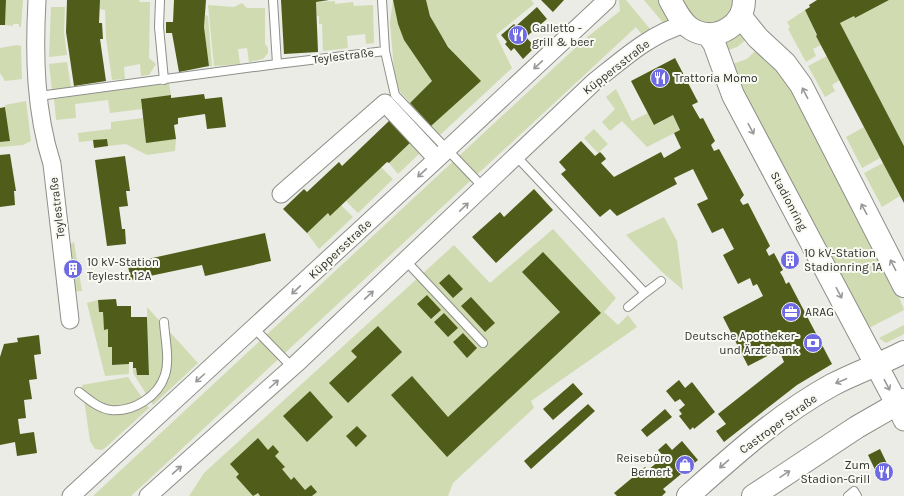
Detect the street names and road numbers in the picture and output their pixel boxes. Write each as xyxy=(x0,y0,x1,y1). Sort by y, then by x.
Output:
street label: Küppersstraße xyxy=(580,37,652,97)
street label: Teylestraße xyxy=(312,45,374,67)
street label: Stadionring xyxy=(768,169,810,233)
street label: Teylestraße xyxy=(46,177,68,239)
street label: Küppersstraße xyxy=(306,216,374,282)
street label: Castroper Straße xyxy=(737,391,819,457)

